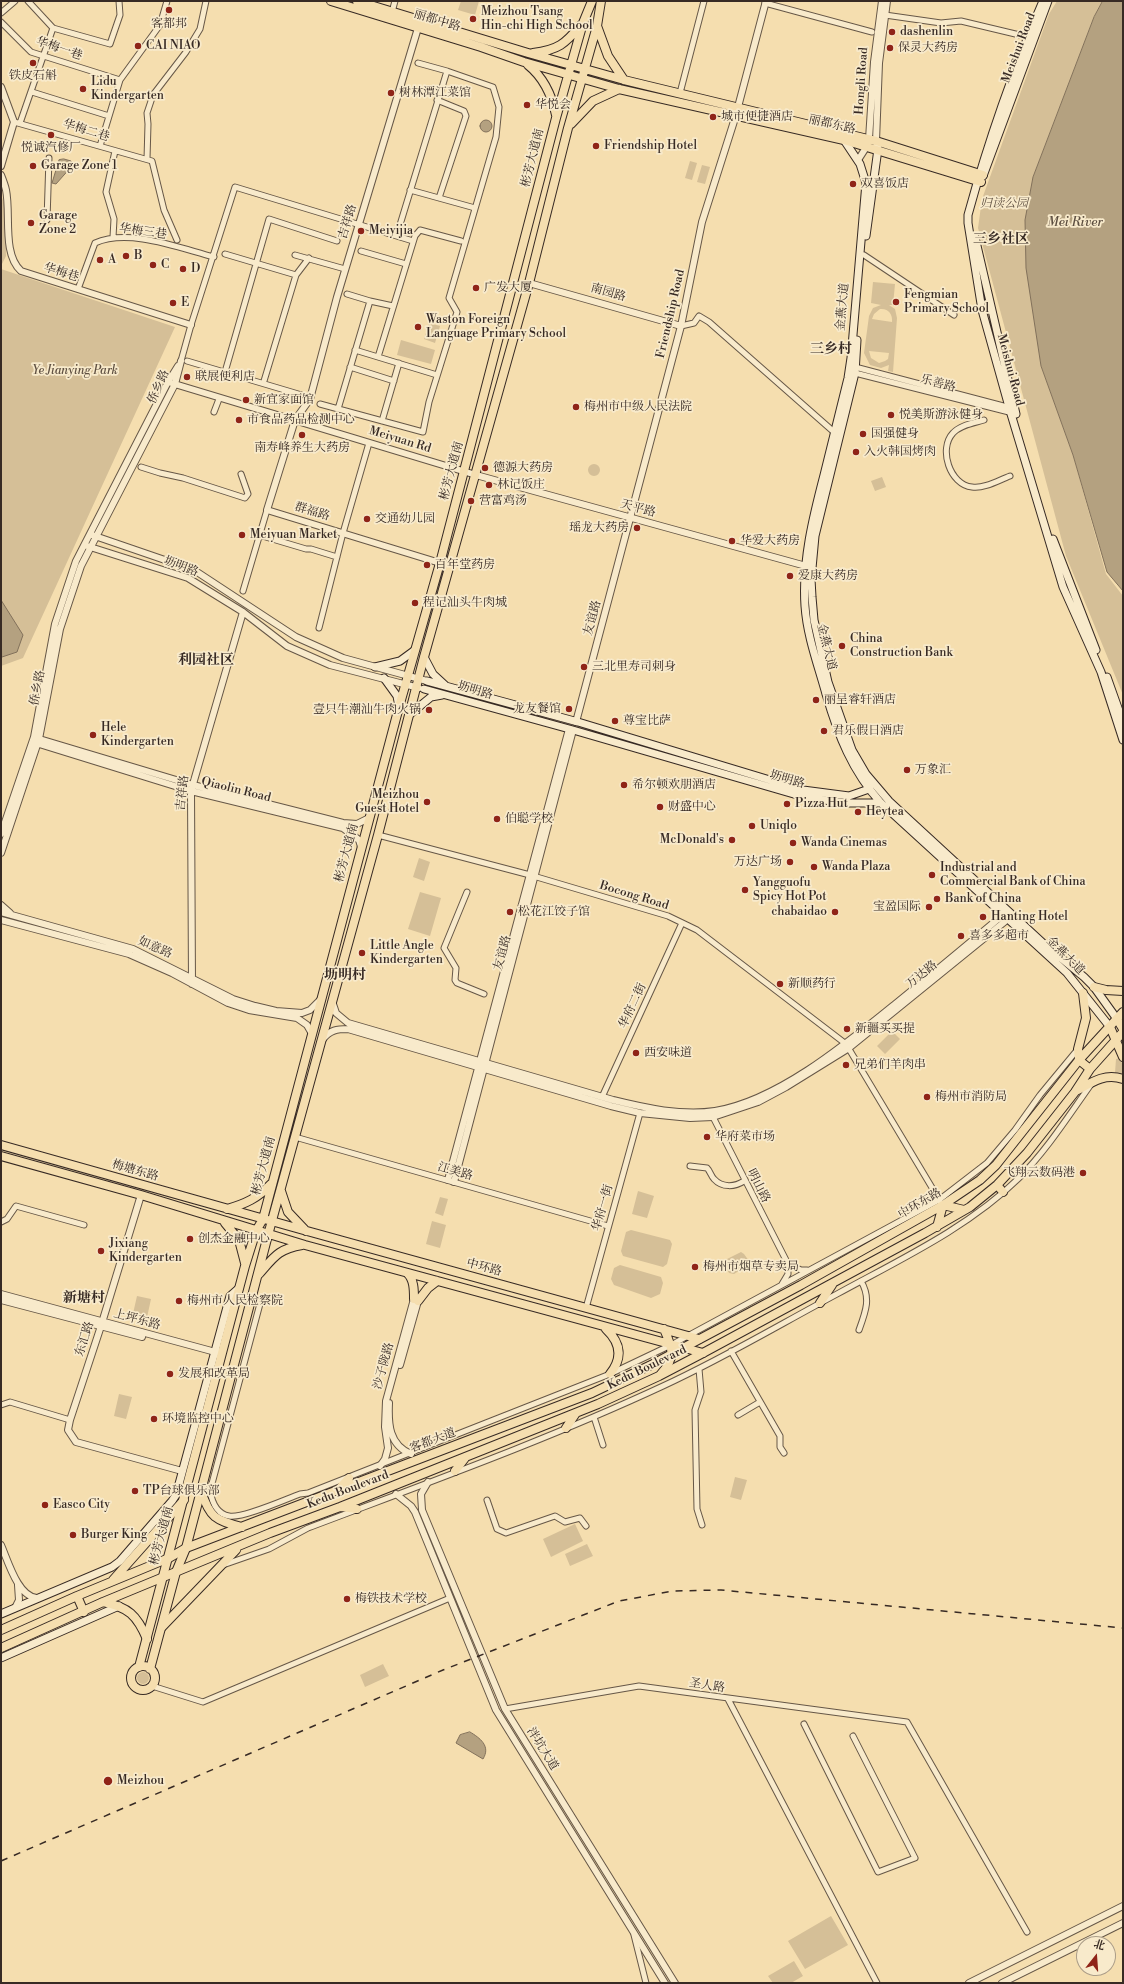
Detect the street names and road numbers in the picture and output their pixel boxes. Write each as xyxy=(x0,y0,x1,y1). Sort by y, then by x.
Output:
street label: 丽都中路 xyxy=(412,7,462,35)
street label: Meishui Road xyxy=(999,11,1039,85)
street label: 华梅一巷 xyxy=(34,34,84,64)
street label: Hongli Road xyxy=(852,47,872,115)
street label: 丽都东路 xyxy=(807,113,857,137)
street label: 华梅二巷 xyxy=(61,117,111,145)
street label: 彬芳大道南 xyxy=(519,127,547,189)
street label: 吉祥路 xyxy=(336,203,360,241)
street label: 华梅三巷 xyxy=(118,222,168,242)
street label: 华梅巷 xyxy=(42,261,80,285)
street label: Friendship Road xyxy=(654,268,688,360)
street label: 南园路 xyxy=(589,281,627,305)
street label: 金燕大道 xyxy=(834,282,852,332)
street label: Meishui Road xyxy=(993,332,1027,408)
street label: 侨乡路 xyxy=(145,368,173,406)
street label: 乐善路 xyxy=(919,372,957,396)
street label: Meiyuan Rd xyxy=(367,424,433,456)
street label: 彬芳大道南 xyxy=(437,440,467,502)
street label: 天平路 xyxy=(619,497,657,521)
street label: 群福路 xyxy=(293,500,331,524)
street label: 坜明路 xyxy=(162,554,200,580)
street label: 友谊路 xyxy=(581,599,605,637)
street label: 金燕大道 xyxy=(813,622,839,672)
street label: 侨乡路 xyxy=(27,669,49,707)
street label: 坜明路 xyxy=(456,679,494,703)
street label: 坜明路 xyxy=(768,768,806,792)
street label: 吉祥路 xyxy=(174,774,192,812)
street label: Qiaolin Road xyxy=(200,774,272,806)
street label: 彬芳大道南 xyxy=(332,822,362,884)
street label: Bocong Road xyxy=(598,879,670,913)
street label: 如意路 xyxy=(136,934,174,962)
street label: 友谊路 xyxy=(491,934,515,972)
street label: 金燕大道 xyxy=(1043,934,1087,978)
street label: 万达路 xyxy=(903,958,941,992)
street label: 华府二街 xyxy=(616,981,650,1031)
street label: 彬芳大道南 xyxy=(249,1135,279,1197)
street label: 梅塘东路 xyxy=(110,1157,160,1185)
street label: 江美路 xyxy=(436,1160,474,1184)
street label: 明山路 xyxy=(743,1167,773,1205)
street label: 华府一街 xyxy=(589,1183,617,1233)
street label: 中环东路 xyxy=(896,1186,944,1222)
street label: 中环路 xyxy=(465,1256,503,1280)
street label: 上坪东路 xyxy=(112,1307,162,1333)
street label: 东汇路 xyxy=(73,1320,97,1358)
street label: 沙子陇路 xyxy=(371,1341,397,1391)
street label: Kedu Boulevard xyxy=(605,1343,689,1393)
street label: 客都大道 xyxy=(408,1426,458,1456)
street label: Kedu Boulevard xyxy=(305,1468,391,1512)
street label: 彬芳大道南 xyxy=(147,1505,177,1567)
street label: 圣人路 xyxy=(688,1676,726,1696)
street label: 泮坑大道 xyxy=(523,1725,561,1773)

